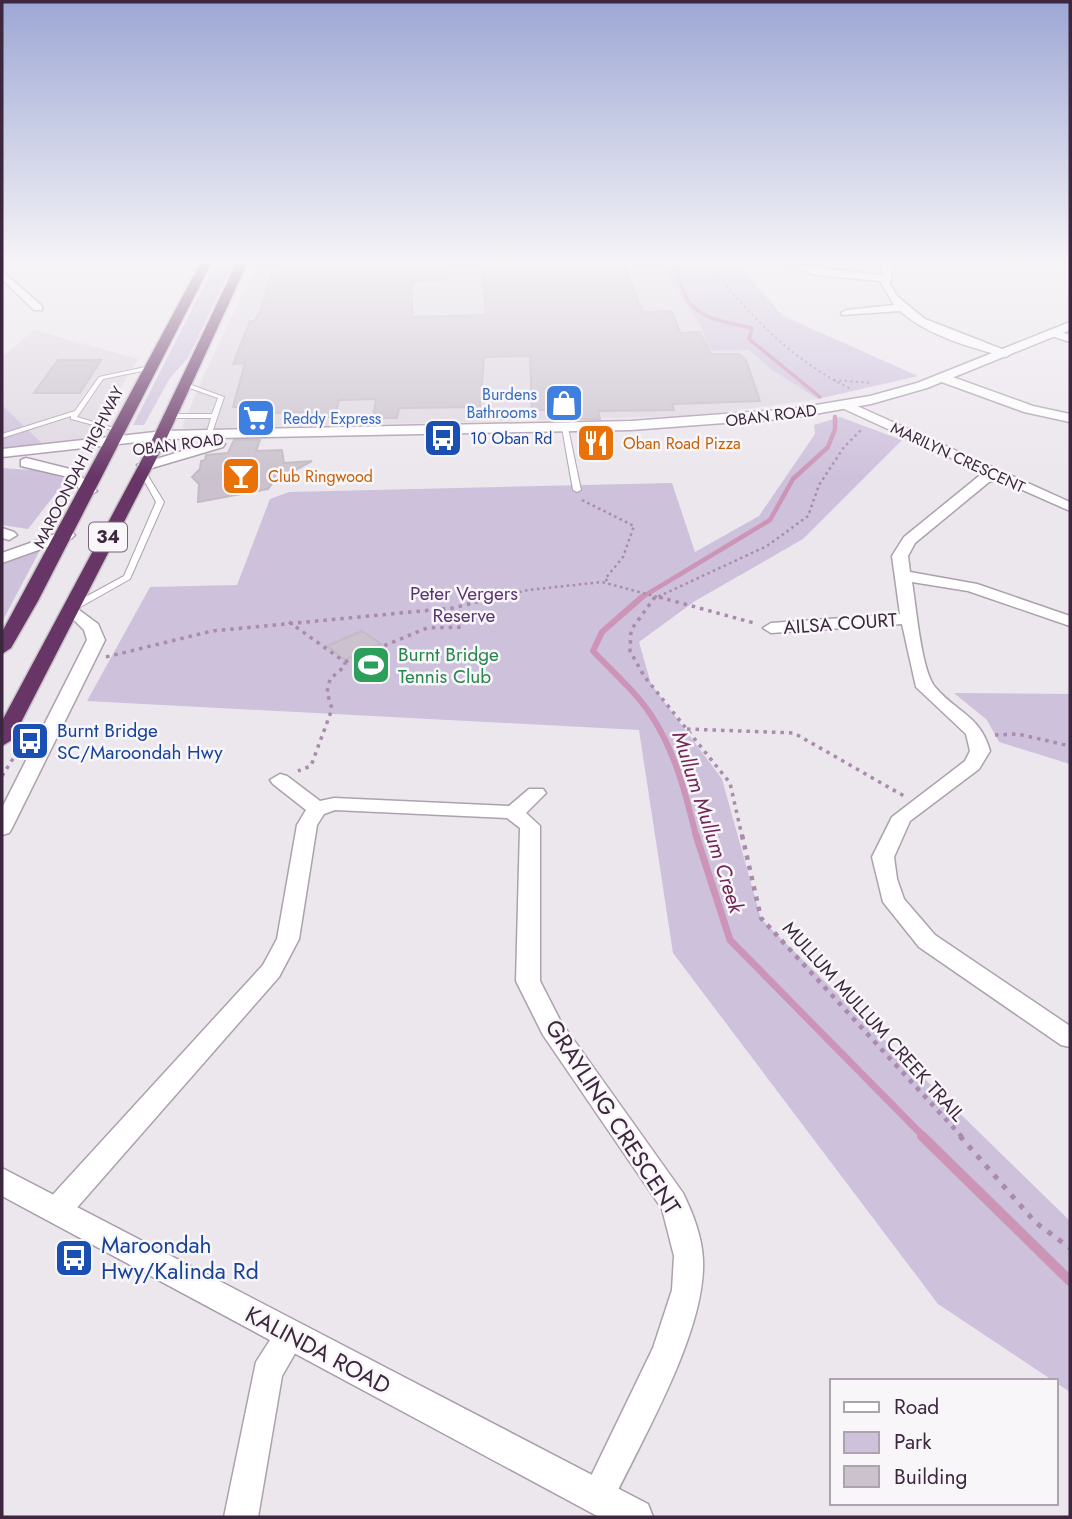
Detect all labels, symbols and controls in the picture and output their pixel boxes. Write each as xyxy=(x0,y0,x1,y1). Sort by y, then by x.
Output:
street label: MAROONDAH HIGHWAY xyxy=(28,382,129,552)
shop icon: Burdens Bathrooms xyxy=(543,382,585,424)
place label: Burdens Bathrooms xyxy=(466,383,537,424)
supermarket icon: Reddy Express xyxy=(235,397,277,439)
street label: OBAN ROAD xyxy=(724,398,818,432)
place label: Reddy Express xyxy=(283,407,381,430)
street label: MARILYN CRESCENT xyxy=(887,416,1029,499)
bus stop icon: 10 Oban Rd xyxy=(422,417,464,459)
restaurant icon: Oban Road Pizza xyxy=(575,422,617,464)
street label: OBAN ROAD xyxy=(131,427,225,461)
place label: 10 Oban Rd xyxy=(470,427,552,450)
place label: Oban Road Pizza xyxy=(623,432,741,455)
bar icon: Club Ringwood xyxy=(220,455,262,497)
place label: Club Ringwood xyxy=(268,465,373,488)
road number: 34 xyxy=(89,522,127,552)
park label: Peter Vergers Reserve xyxy=(410,580,518,629)
street label: AILSA COURT xyxy=(782,606,898,641)
place label: Burnt Bridge Tennis Club xyxy=(398,641,499,690)
sports icon: Burnt Bridge Tennis Club xyxy=(350,644,392,686)
place label: Burnt Bridge SC/Maroondah Hwy xyxy=(57,717,223,766)
bus stop icon: Burnt Bridge SC/Maroondah Hwy xyxy=(9,720,51,762)
water label: Mullum Mullum Creek xyxy=(664,727,752,918)
street label: MULLUM MULLUM CREEK TRAIL xyxy=(776,915,971,1128)
street label: GRAYLING CRESCENT xyxy=(537,1013,689,1222)
place label: Maroondah Hwy/Kalinda Rd xyxy=(101,1228,259,1288)
bus stop icon: Maroondah Hwy/Kalinda Rd xyxy=(53,1237,95,1279)
street label: KALINDA ROAD xyxy=(239,1297,397,1403)
legend xyxy=(830,1379,1058,1505)
text: Road xyxy=(894,1392,939,1422)
text: Park xyxy=(894,1427,932,1457)
text: Building xyxy=(894,1462,967,1492)

